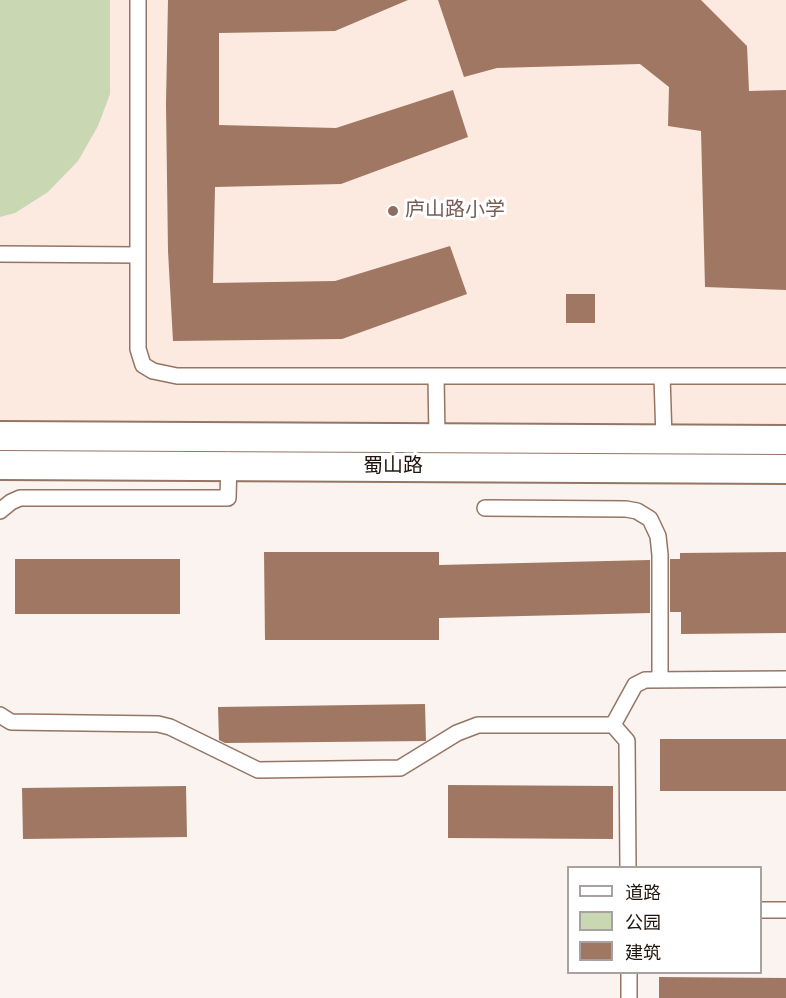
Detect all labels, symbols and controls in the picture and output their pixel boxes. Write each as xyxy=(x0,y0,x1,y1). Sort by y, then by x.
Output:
place label: 庐山路小学 xyxy=(405,199,505,223)
marker: 庐山路小学 xyxy=(386,204,400,218)
street label: 蜀山路 xyxy=(363,455,423,479)
legend xyxy=(567,866,762,974)
text: 道路 xyxy=(625,883,661,904)
text: 公园 xyxy=(625,913,661,934)
text: 建筑 xyxy=(625,943,661,964)

